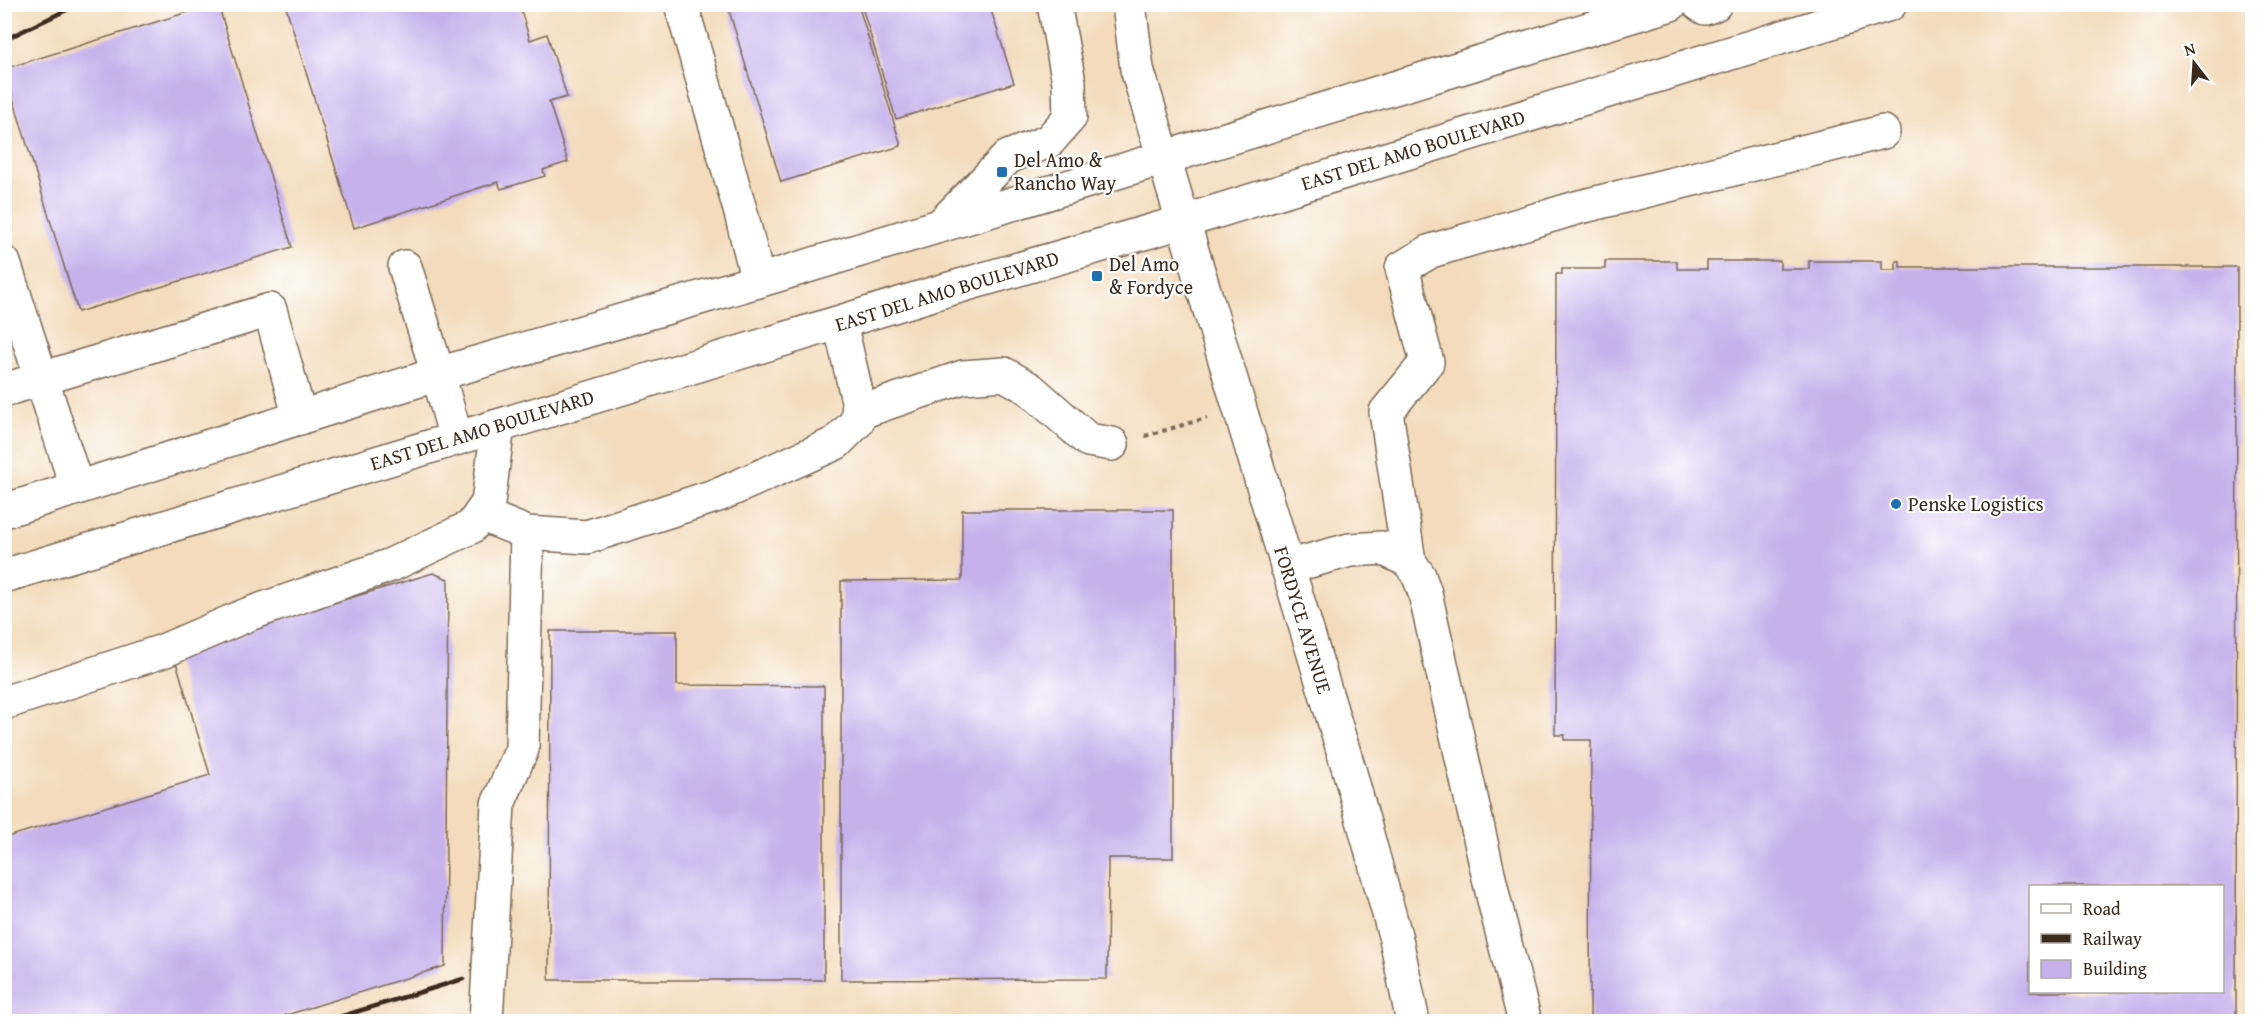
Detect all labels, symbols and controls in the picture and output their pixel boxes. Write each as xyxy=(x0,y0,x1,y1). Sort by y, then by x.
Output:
north arrow xyxy=(2164,33,2224,93)
text: N xyxy=(2181,36,2199,62)
street label: EAST DEL AMO BOULEVARD xyxy=(1297,102,1528,197)
place label: Del Amo & Rancho Way xyxy=(1014,145,1116,197)
marker: Del Amo & Rancho Way xyxy=(995,165,1009,179)
street label: EAST DEL AMO BOULEVARD xyxy=(831,243,1062,338)
place label: Del Amo & Fordyce xyxy=(1109,249,1193,301)
marker: Del Amo & Fordyce xyxy=(1090,269,1104,283)
street label: EAST DEL AMO BOULEVARD xyxy=(366,382,597,477)
place label: Penske Logistics xyxy=(1908,489,2044,518)
marker: Penske Logistics xyxy=(1889,497,1903,511)
street label: FORDYCE AVENUE xyxy=(1267,543,1340,697)
legend xyxy=(2029,885,2224,993)
text: Road xyxy=(2083,895,2121,922)
text: Railway xyxy=(2083,925,2142,952)
text: Building xyxy=(2083,955,2147,982)

